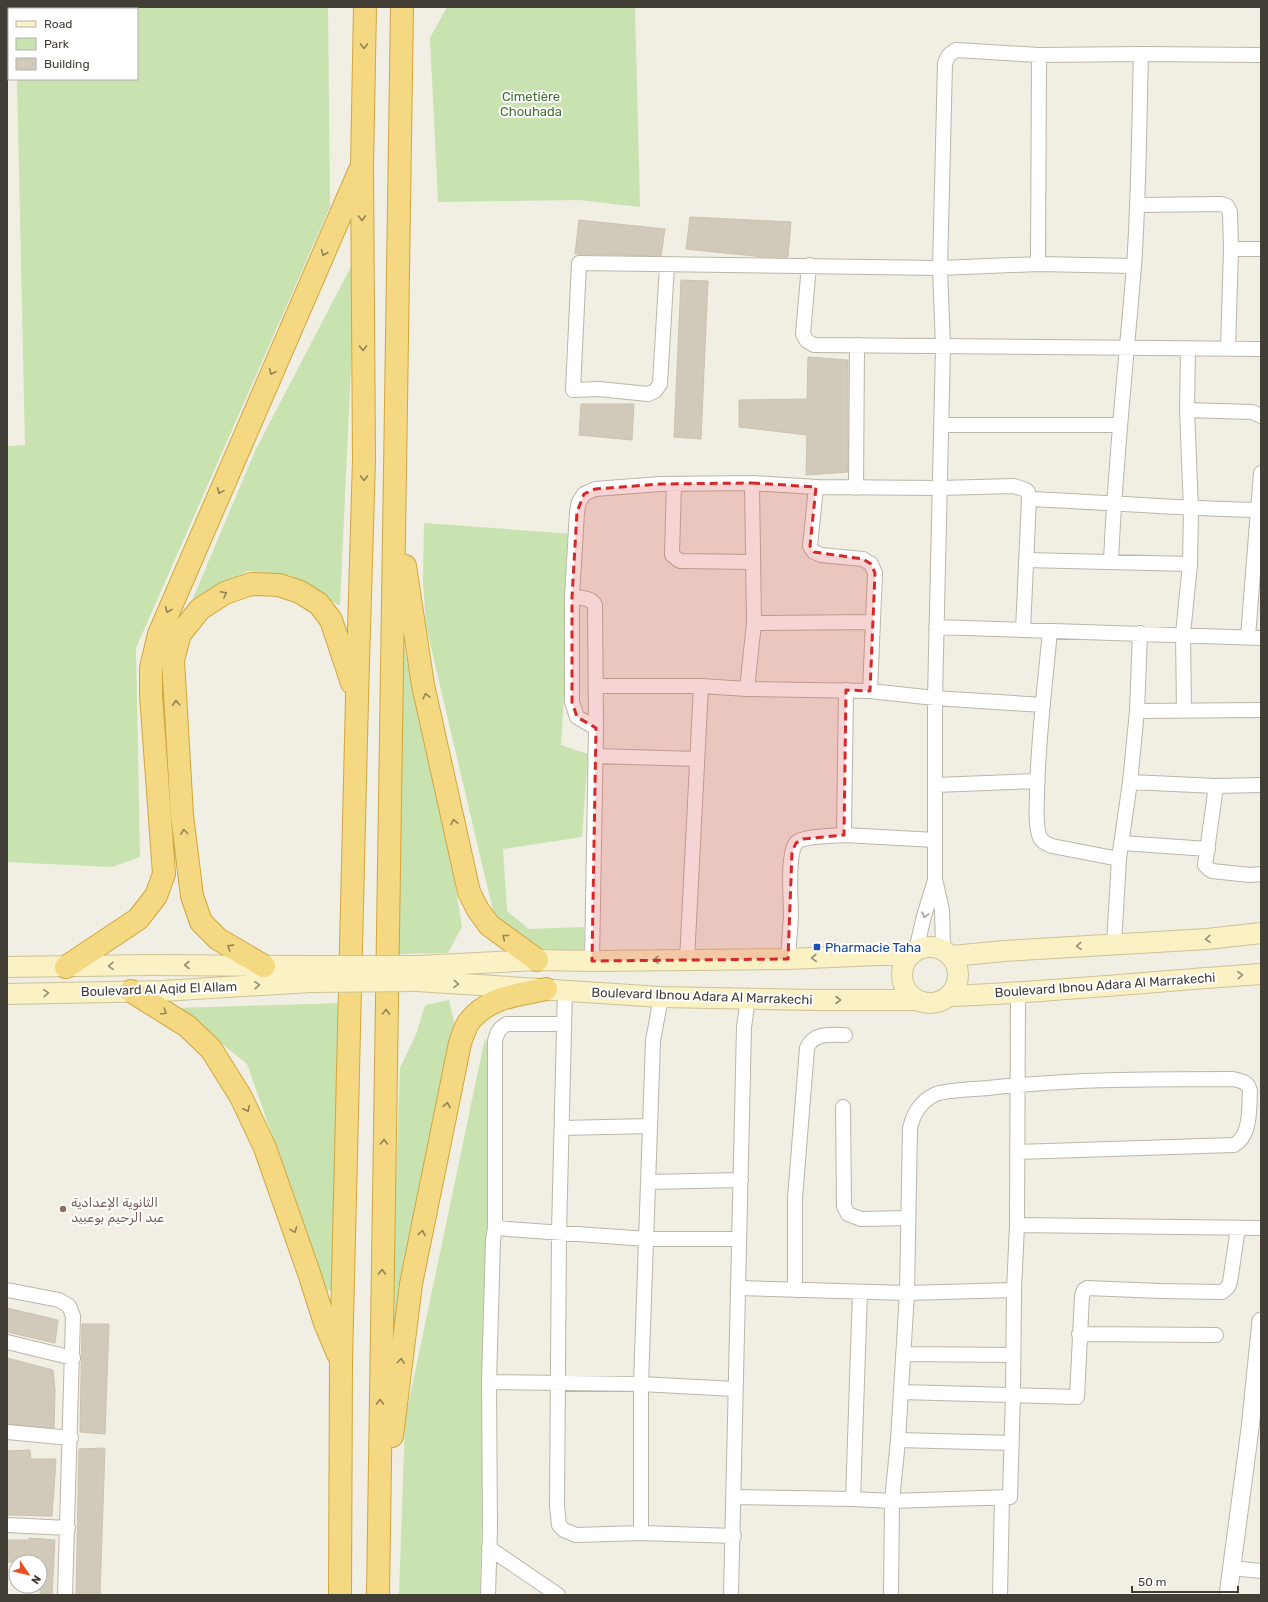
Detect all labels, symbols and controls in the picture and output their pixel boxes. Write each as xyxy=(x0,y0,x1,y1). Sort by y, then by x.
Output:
legend xyxy=(8,8,138,80)
text: Road xyxy=(44,17,72,31)
text: Park xyxy=(44,37,70,51)
one-way arrow xyxy=(360,43,368,49)
text: Building xyxy=(44,57,90,71)
park label: Cimetière Chouhada xyxy=(500,89,562,119)
one-way arrow xyxy=(358,215,366,221)
one-way arrow xyxy=(321,248,329,256)
one-way arrow xyxy=(359,345,367,351)
one-way arrow xyxy=(269,367,277,375)
one-way arrow xyxy=(360,475,368,481)
one-way arrow xyxy=(217,487,225,494)
one-way arrow xyxy=(220,591,227,599)
one-way arrow xyxy=(165,607,173,614)
one-way arrow xyxy=(422,692,430,699)
one-way arrow xyxy=(171,700,180,706)
one-way arrow xyxy=(451,819,459,826)
one-way arrow xyxy=(180,829,189,836)
one-way arrow xyxy=(921,911,929,918)
one-way arrow xyxy=(1205,934,1211,943)
one-way arrow xyxy=(503,935,510,942)
place label: Pharmacie Taha xyxy=(825,940,921,955)
marker: Pharmacie Taha xyxy=(812,942,822,952)
one-way arrow xyxy=(1076,942,1082,951)
one-way arrow xyxy=(227,944,234,952)
one-way arrow xyxy=(811,953,817,962)
one-way arrow xyxy=(653,956,659,965)
one-way arrow xyxy=(184,961,190,969)
one-way arrow xyxy=(108,962,114,970)
street label: Boulevard Ibnou Adara Al Marrakechi xyxy=(994,970,1216,1000)
one-way arrow xyxy=(1237,971,1243,980)
street label: Boulevard Al Aqid El Allam xyxy=(81,979,237,999)
one-way arrow xyxy=(453,980,459,989)
one-way arrow xyxy=(254,981,260,990)
street label: Boulevard Ibnou Adara Al Marrakechi xyxy=(591,985,813,1007)
one-way arrow xyxy=(43,989,49,997)
one-way arrow xyxy=(835,996,841,1004)
one-way arrow xyxy=(160,1007,167,1015)
one-way arrow xyxy=(382,1009,390,1015)
one-way arrow xyxy=(443,1102,451,1108)
one-way arrow xyxy=(242,1105,250,1112)
one-way arrow xyxy=(380,1139,388,1145)
place label: الثانوية الإعدادية عبد الرحيم بوعبيد xyxy=(71,1195,164,1226)
marker: الثانوية الإعدادية عبد الرحيم بوعبيد xyxy=(58,1204,68,1214)
one-way arrow xyxy=(289,1226,298,1233)
one-way arrow xyxy=(417,1230,425,1236)
one-way arrow xyxy=(378,1269,386,1275)
one-way arrow xyxy=(396,1358,405,1364)
one-way arrow xyxy=(376,1399,384,1405)
north arrow xyxy=(8,1554,48,1594)
scale bar xyxy=(1132,1568,1238,1594)
text: N xyxy=(28,1572,43,1586)
text: 50 m xyxy=(1138,1575,1166,1589)

